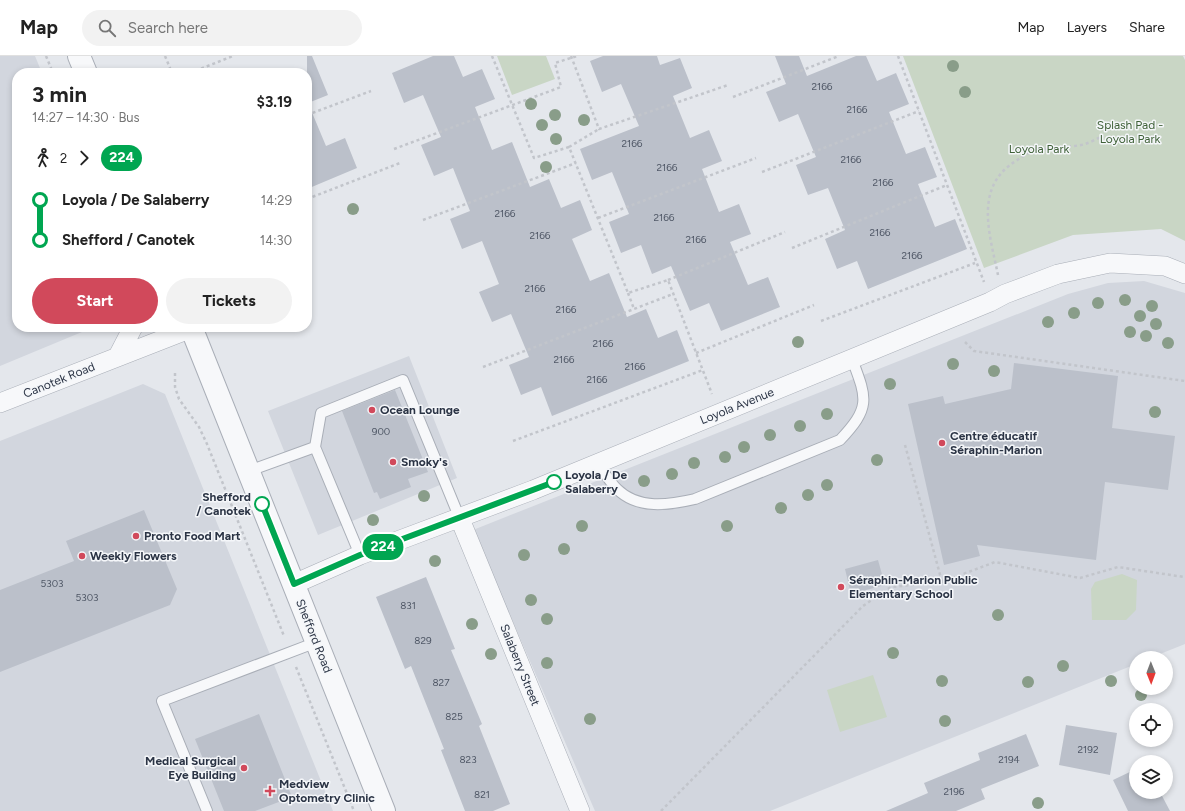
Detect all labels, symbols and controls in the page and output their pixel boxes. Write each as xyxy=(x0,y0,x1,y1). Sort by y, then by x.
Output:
search box xyxy=(82,10,362,46)
text: Map xyxy=(20,16,58,39)
icon: search xyxy=(96,17,118,39)
text: Search here xyxy=(128,19,208,37)
text: Map xyxy=(1017,19,1045,36)
text: Layers xyxy=(1067,19,1107,36)
text: Share xyxy=(1129,19,1165,36)
house number: 2166 xyxy=(811,80,833,93)
text: 3 min xyxy=(32,81,87,108)
text: $3.19 xyxy=(257,93,292,111)
house number: 2166 xyxy=(846,103,868,116)
text: 14:27 – 14:30 · Bus xyxy=(32,110,140,125)
park label: Splash Pad - Loyola Park xyxy=(1097,118,1163,146)
house number: 2166 xyxy=(621,137,643,150)
park label: Loyola Park xyxy=(1009,142,1070,156)
icon: walk xyxy=(32,147,54,169)
icon: forward xyxy=(73,147,95,169)
text: 224 xyxy=(109,149,134,166)
text: 2 xyxy=(60,151,67,166)
house number: 2166 xyxy=(840,153,862,166)
house number: 2166 xyxy=(656,161,678,174)
house number: 2166 xyxy=(872,176,894,189)
text: Loyola / De Salaberry xyxy=(62,191,209,209)
text: 14:29 xyxy=(261,193,292,208)
house number: 2166 xyxy=(494,207,516,220)
house number: 2166 xyxy=(653,211,675,224)
house number: 2166 xyxy=(869,226,891,239)
house number: 2166 xyxy=(529,229,551,242)
text: Shefford / Canotek xyxy=(62,231,195,249)
text: 14:30 xyxy=(260,233,292,248)
house number: 2166 xyxy=(685,233,707,246)
house number: 2166 xyxy=(901,249,923,262)
button: Start xyxy=(32,278,158,324)
button: Tickets xyxy=(166,278,292,324)
house number: 2166 xyxy=(524,282,546,295)
house number: 2166 xyxy=(555,303,577,316)
house number: 2166 xyxy=(592,337,614,350)
house number: 2166 xyxy=(553,353,575,366)
street label: Canotek Road xyxy=(21,359,97,401)
house number: 2166 xyxy=(624,360,646,373)
house number: 2166 xyxy=(586,373,608,386)
street label: Loyola Avenue xyxy=(698,385,776,427)
place label: Ocean Lounge xyxy=(380,403,460,417)
marker: Ocean Lounge xyxy=(367,405,377,415)
house number: 900 xyxy=(372,425,390,438)
place label: Centre éducatif Séraphin-Marion xyxy=(950,429,1042,457)
marker: Centre éducatif Séraphin-Marion xyxy=(937,438,947,448)
place label: Smoky's xyxy=(401,455,448,469)
marker: Smoky's xyxy=(388,457,398,467)
place label: Loyola / De Salaberry xyxy=(565,468,627,496)
marker: Loyola / De Salaberry xyxy=(546,474,562,490)
place label: Shefford / Canotek xyxy=(196,490,252,518)
marker: Shefford / Canotek xyxy=(254,496,270,512)
place label: Pronto Food Mart xyxy=(144,529,241,543)
marker: Pronto Food Mart xyxy=(131,531,141,541)
line badge: 224 xyxy=(360,534,406,560)
text: 224 xyxy=(370,538,396,555)
place label: Weekly Flowers xyxy=(90,549,177,563)
marker: Weekly Flowers xyxy=(77,551,87,561)
place label: Séraphin-Marion Public Elementary School xyxy=(849,573,978,601)
house number: 5303 xyxy=(40,577,64,590)
marker: Séraphin-Marion Public Elementary School xyxy=(836,582,846,592)
house number: 5303 xyxy=(75,591,99,604)
street label: Shefford Road xyxy=(293,597,335,675)
house number: 831 xyxy=(400,599,416,612)
street label: Salaberry Street xyxy=(497,622,543,708)
house number: 829 xyxy=(414,634,432,647)
north arrow xyxy=(1129,651,1173,695)
map controls xyxy=(1129,651,1173,799)
house number: 827 xyxy=(432,676,450,689)
button: locate xyxy=(1129,703,1173,747)
house number: 825 xyxy=(445,710,463,723)
house number: 2192 xyxy=(1078,743,1098,756)
house number: 823 xyxy=(459,753,477,766)
house number: 2194 xyxy=(998,753,1020,766)
place label: Medical Surgical Eye Building xyxy=(145,754,236,782)
button: layers xyxy=(1129,755,1173,799)
marker: Medical Surgical Eye Building xyxy=(239,763,249,773)
place label: Medview Optometry Clinic xyxy=(279,777,375,805)
marker: Medview Optometry Clinic xyxy=(264,785,276,797)
house number: 2196 xyxy=(943,785,965,798)
house number: 821 xyxy=(474,788,490,801)

